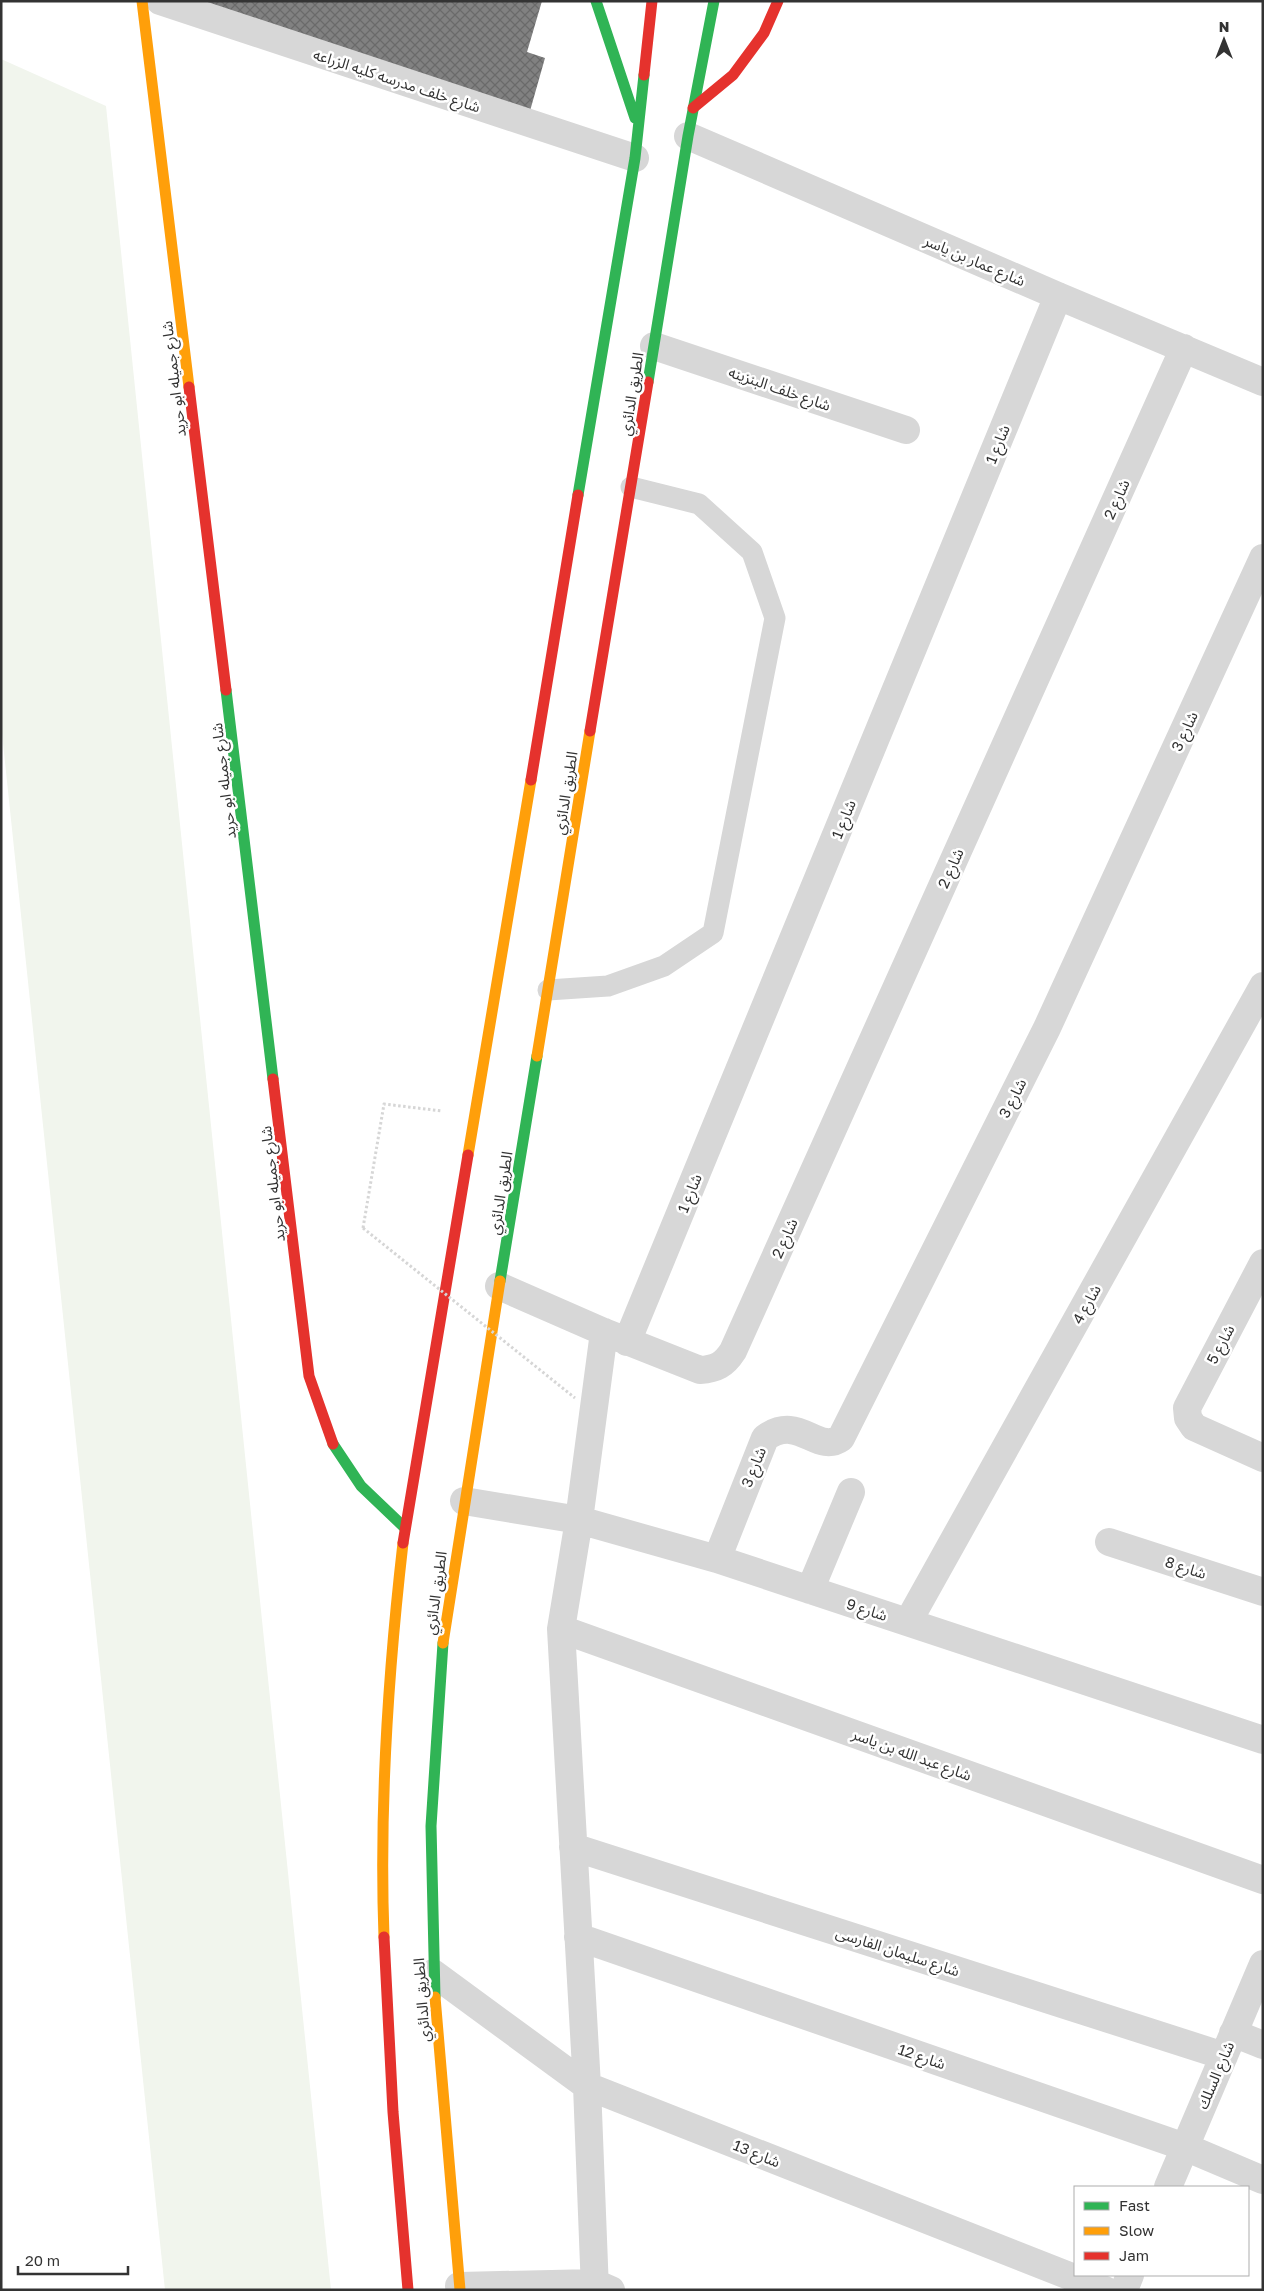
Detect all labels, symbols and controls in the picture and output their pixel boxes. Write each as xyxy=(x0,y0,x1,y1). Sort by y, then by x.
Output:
north arrow xyxy=(1199,15,1249,65)
text: N xyxy=(1219,18,1229,35)
street label: شارع خلف مدرسه كليه الزراعه xyxy=(310,44,483,119)
street label: شارع عمار بن ياسر xyxy=(919,230,1028,293)
street label: شارع جميله ابو حريد xyxy=(157,319,193,438)
street label: الطريق الدائري xyxy=(616,351,650,438)
street label: شارع خلف البنزينه xyxy=(725,362,834,418)
street label: شارع 1 xyxy=(981,422,1017,468)
street label: شارع 2 xyxy=(1099,476,1136,523)
street label: شارع 3 xyxy=(1167,708,1205,755)
street label: شارع جميله ابو حريد xyxy=(207,721,243,840)
street label: الطريق الدائري xyxy=(550,750,584,837)
street label: شارع 1 xyxy=(827,797,863,843)
street label: شارع 2 xyxy=(933,845,970,892)
street label: شارع 3 xyxy=(994,1075,1033,1123)
street label: شارع جميله ابو حريد xyxy=(256,1124,292,1243)
street label: الطريق الدائري xyxy=(485,1150,519,1237)
street label: شارع 1 xyxy=(673,1171,709,1217)
street label: شارع 2 xyxy=(767,1215,804,1262)
street label: شارع 4 xyxy=(1068,1281,1108,1329)
street label: شارع 5 xyxy=(1202,1321,1241,1369)
street label: شارع 3 xyxy=(737,1444,773,1491)
street label: الطريق الدائري xyxy=(420,1550,453,1637)
street label: شارع 8 xyxy=(1162,1552,1209,1586)
street label: شارع 9 xyxy=(843,1594,890,1628)
street label: شارع عبد الله بن ياسر xyxy=(848,1724,974,1788)
street label: شارع سليمان الفارسى xyxy=(833,1923,962,1983)
street label: الطريق الدائري xyxy=(409,1957,436,2043)
street label: شارع السلك xyxy=(1193,2038,1241,2113)
street label: شارع 12 xyxy=(895,2040,948,2076)
street label: شارع 13 xyxy=(729,2135,783,2174)
legend xyxy=(1074,2186,1249,2276)
text: Fast xyxy=(1119,2196,1150,2214)
text: Slow xyxy=(1119,2221,1154,2239)
scale bar xyxy=(18,2244,128,2276)
text: Jam xyxy=(1119,2246,1149,2264)
text: 20 m xyxy=(25,2251,60,2269)

